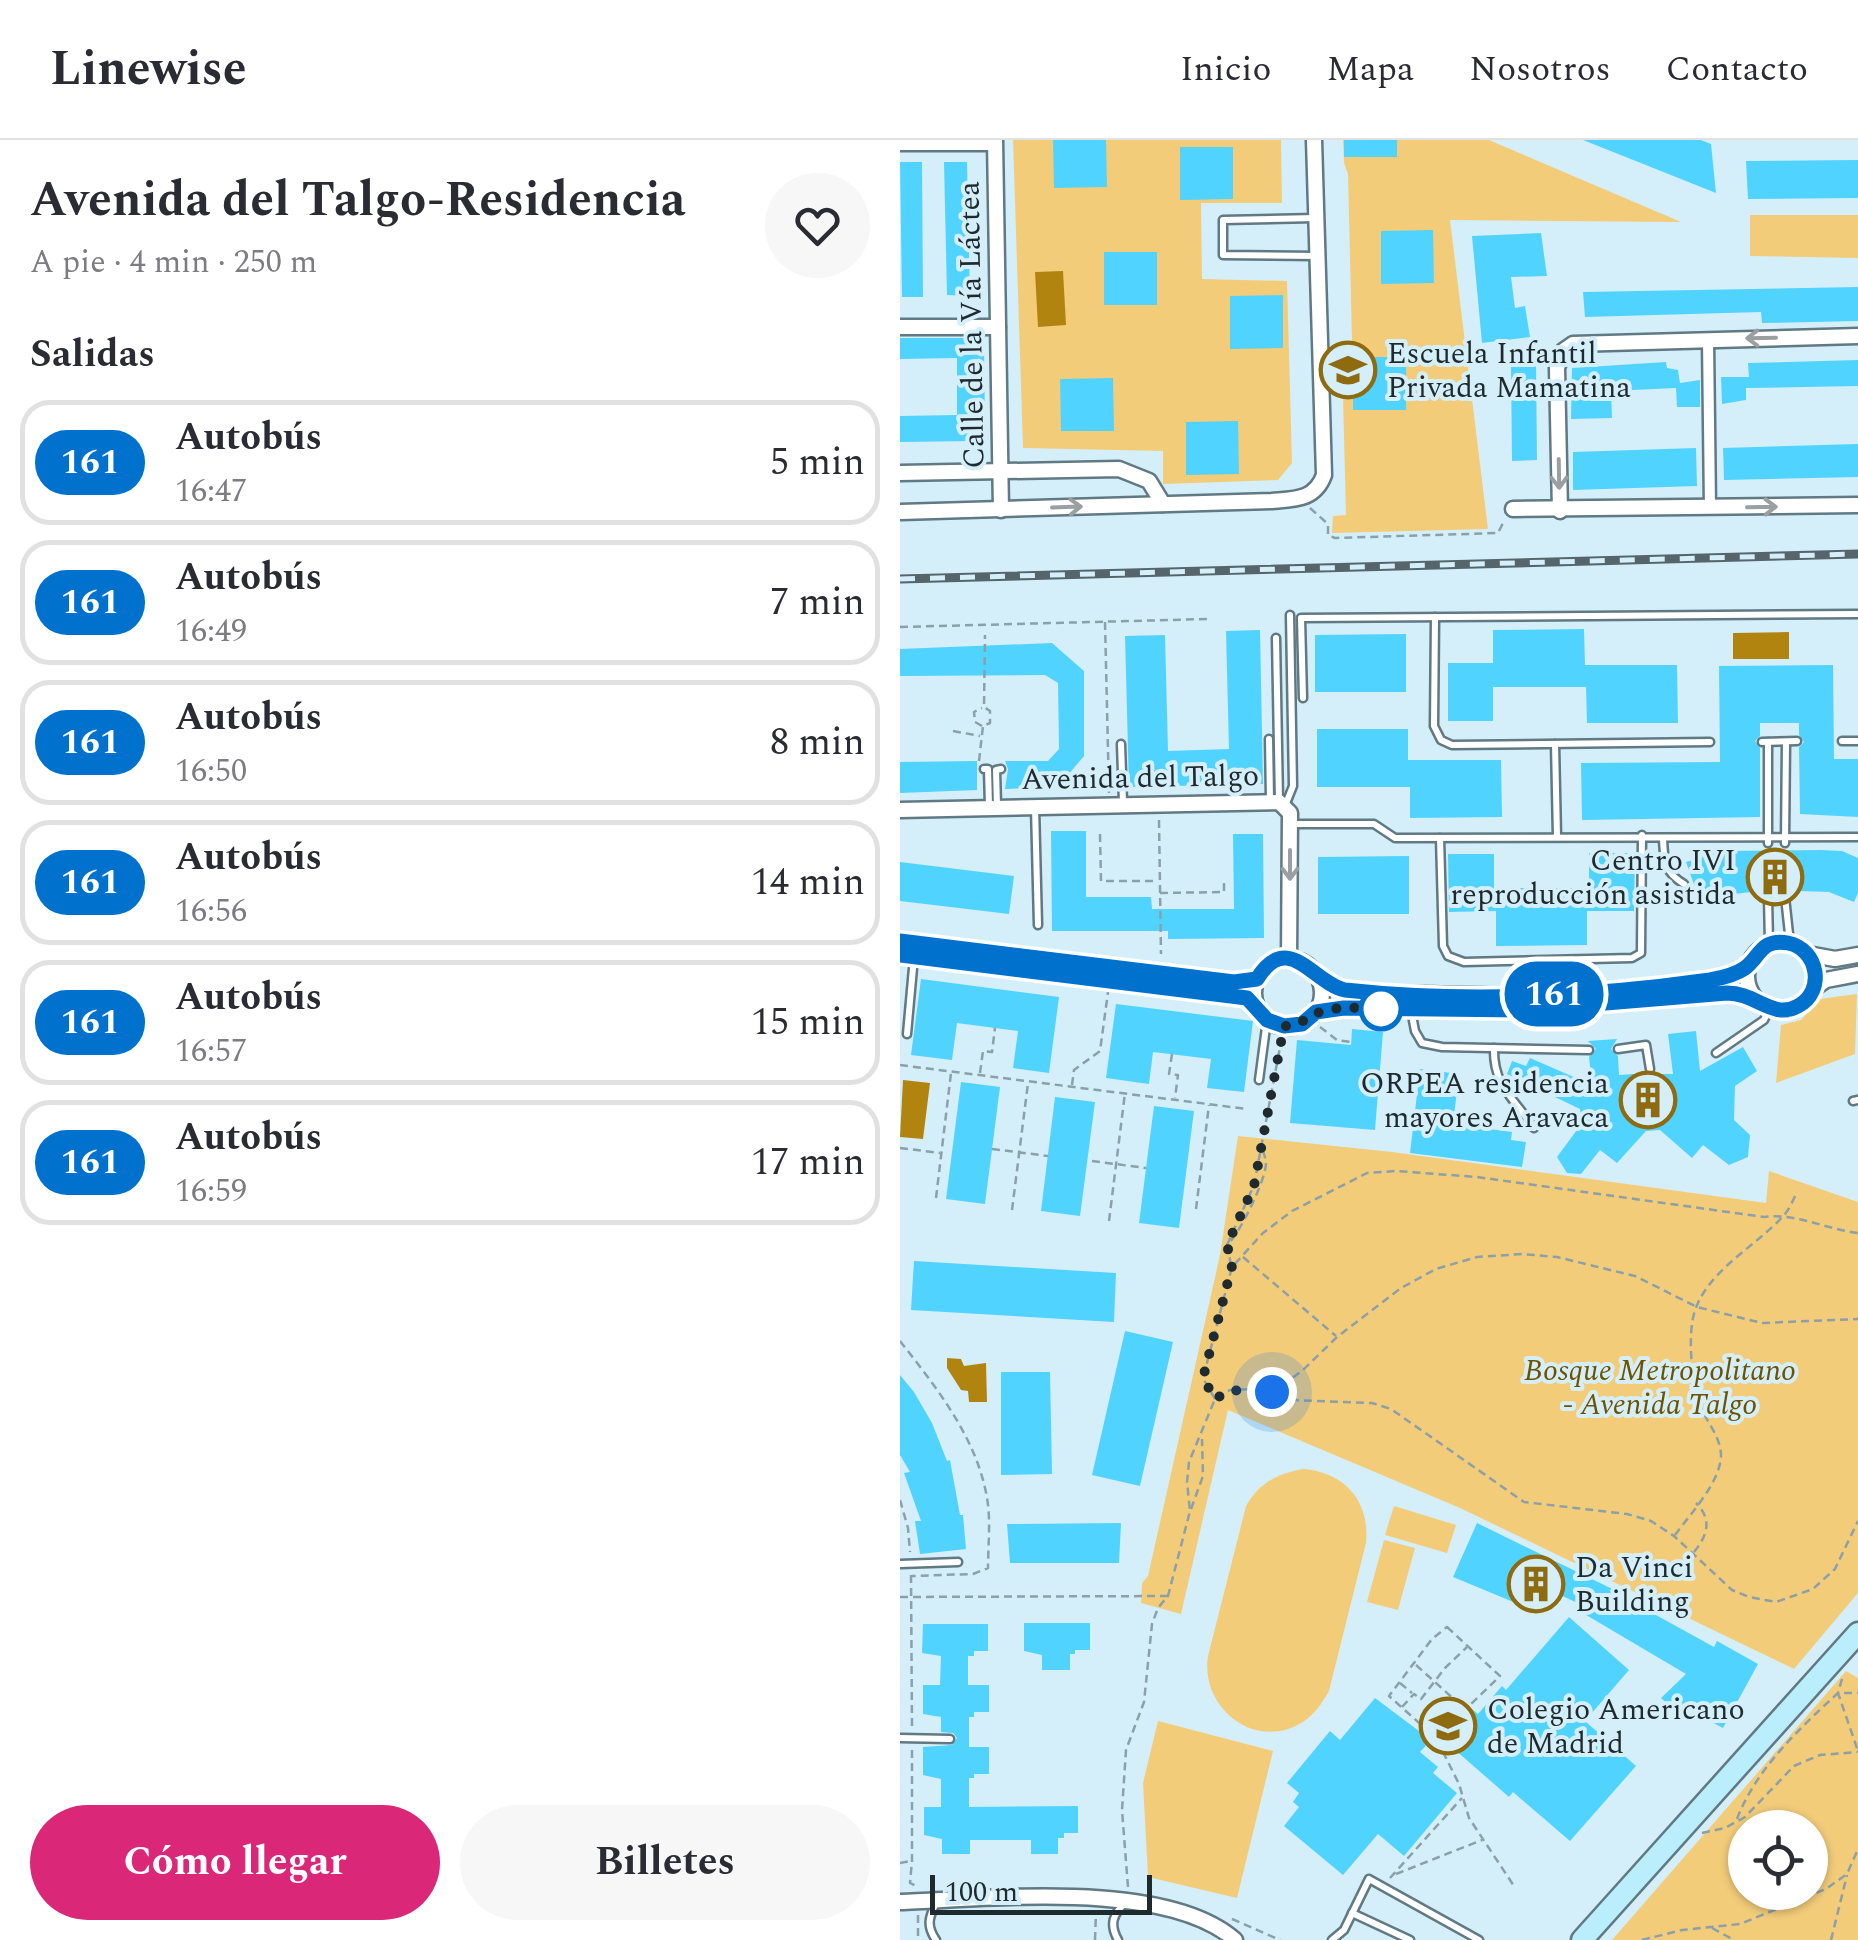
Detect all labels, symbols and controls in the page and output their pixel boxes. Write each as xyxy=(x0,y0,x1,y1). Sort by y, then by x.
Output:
text: Linewise xyxy=(50,33,247,106)
text: Inicio xyxy=(1180,43,1271,96)
text: Mapa xyxy=(1326,43,1414,96)
text: Nosotros xyxy=(1469,43,1611,96)
text: Contacto xyxy=(1666,43,1808,96)
text: Avenida del Talgo-Residencia xyxy=(30,164,685,237)
button: heart xyxy=(765,173,870,278)
street label: Calle de la Vía Láctea xyxy=(946,181,998,469)
text: A pie · 4 min · 250 m xyxy=(30,238,317,287)
text: Salidas xyxy=(30,326,155,384)
one-way arrow xyxy=(1745,329,1777,348)
place label: Escuela Infantil Privada Mamatina xyxy=(1387,331,1631,411)
school or university icon: Escuela Infantil Privada Mamatina xyxy=(1318,340,1378,400)
text: Autobús xyxy=(175,409,322,467)
text: 5 min xyxy=(770,434,865,492)
text: 161 xyxy=(61,436,119,489)
one-way arrow xyxy=(1550,458,1569,490)
text: 16:47 xyxy=(175,467,247,516)
one-way arrow xyxy=(1746,497,1778,516)
one-way arrow xyxy=(1051,498,1083,517)
text: Autobús xyxy=(175,549,322,607)
text: 7 min xyxy=(770,574,865,632)
text: 161 xyxy=(61,576,119,629)
text: 16:49 xyxy=(175,607,247,656)
text: Autobús xyxy=(175,689,322,747)
text: 8 min xyxy=(770,714,865,772)
text: 161 xyxy=(61,716,119,769)
text: 16:50 xyxy=(175,747,247,796)
street label: Avenida del Talgo xyxy=(1021,753,1259,803)
text: Autobús xyxy=(175,829,322,887)
place label: Centro IVI reproducción asistida xyxy=(1450,838,1736,918)
building icon: Centro IVI reproducción asistida xyxy=(1745,847,1805,907)
one-way arrow xyxy=(1280,848,1300,881)
text: 14 min xyxy=(751,854,865,912)
text: 161 xyxy=(61,856,119,909)
text: 16:56 xyxy=(175,887,247,936)
line badge: 161 xyxy=(1496,962,1612,1026)
text: 161 xyxy=(1525,968,1583,1021)
text: Autobús xyxy=(175,969,322,1027)
unlabelled marker xyxy=(1360,988,1402,1030)
text: 15 min xyxy=(751,994,865,1052)
text: 161 xyxy=(61,996,119,1049)
text: 16:57 xyxy=(175,1027,247,1076)
place label: ORPEA residencia mayores Aravaca xyxy=(1360,1061,1609,1141)
building icon: ORPEA residencia mayores Aravaca xyxy=(1618,1070,1678,1130)
text: Autobús xyxy=(175,1109,322,1167)
text: 17 min xyxy=(751,1134,865,1192)
text: 161 xyxy=(61,1136,119,1189)
text: 16:59 xyxy=(175,1167,247,1216)
park label: Bosque Metropolitano - Avenida Talgo xyxy=(1524,1348,1796,1428)
your location xyxy=(1247,1367,1297,1417)
place label: Da Vinci Building xyxy=(1575,1545,1693,1625)
building icon: Da Vinci Building xyxy=(1506,1554,1566,1614)
place label: Colegio Americano de Madrid xyxy=(1487,1687,1745,1767)
school or university icon: Colegio Americano de Madrid xyxy=(1418,1696,1478,1756)
button: Cómo llegar xyxy=(30,1805,440,1920)
button: Billetes xyxy=(460,1805,870,1920)
map controls xyxy=(1728,1810,1828,1910)
button: locate xyxy=(1728,1810,1828,1910)
scale bar xyxy=(930,1870,1152,1914)
text: 100 m xyxy=(945,1871,1018,1914)

